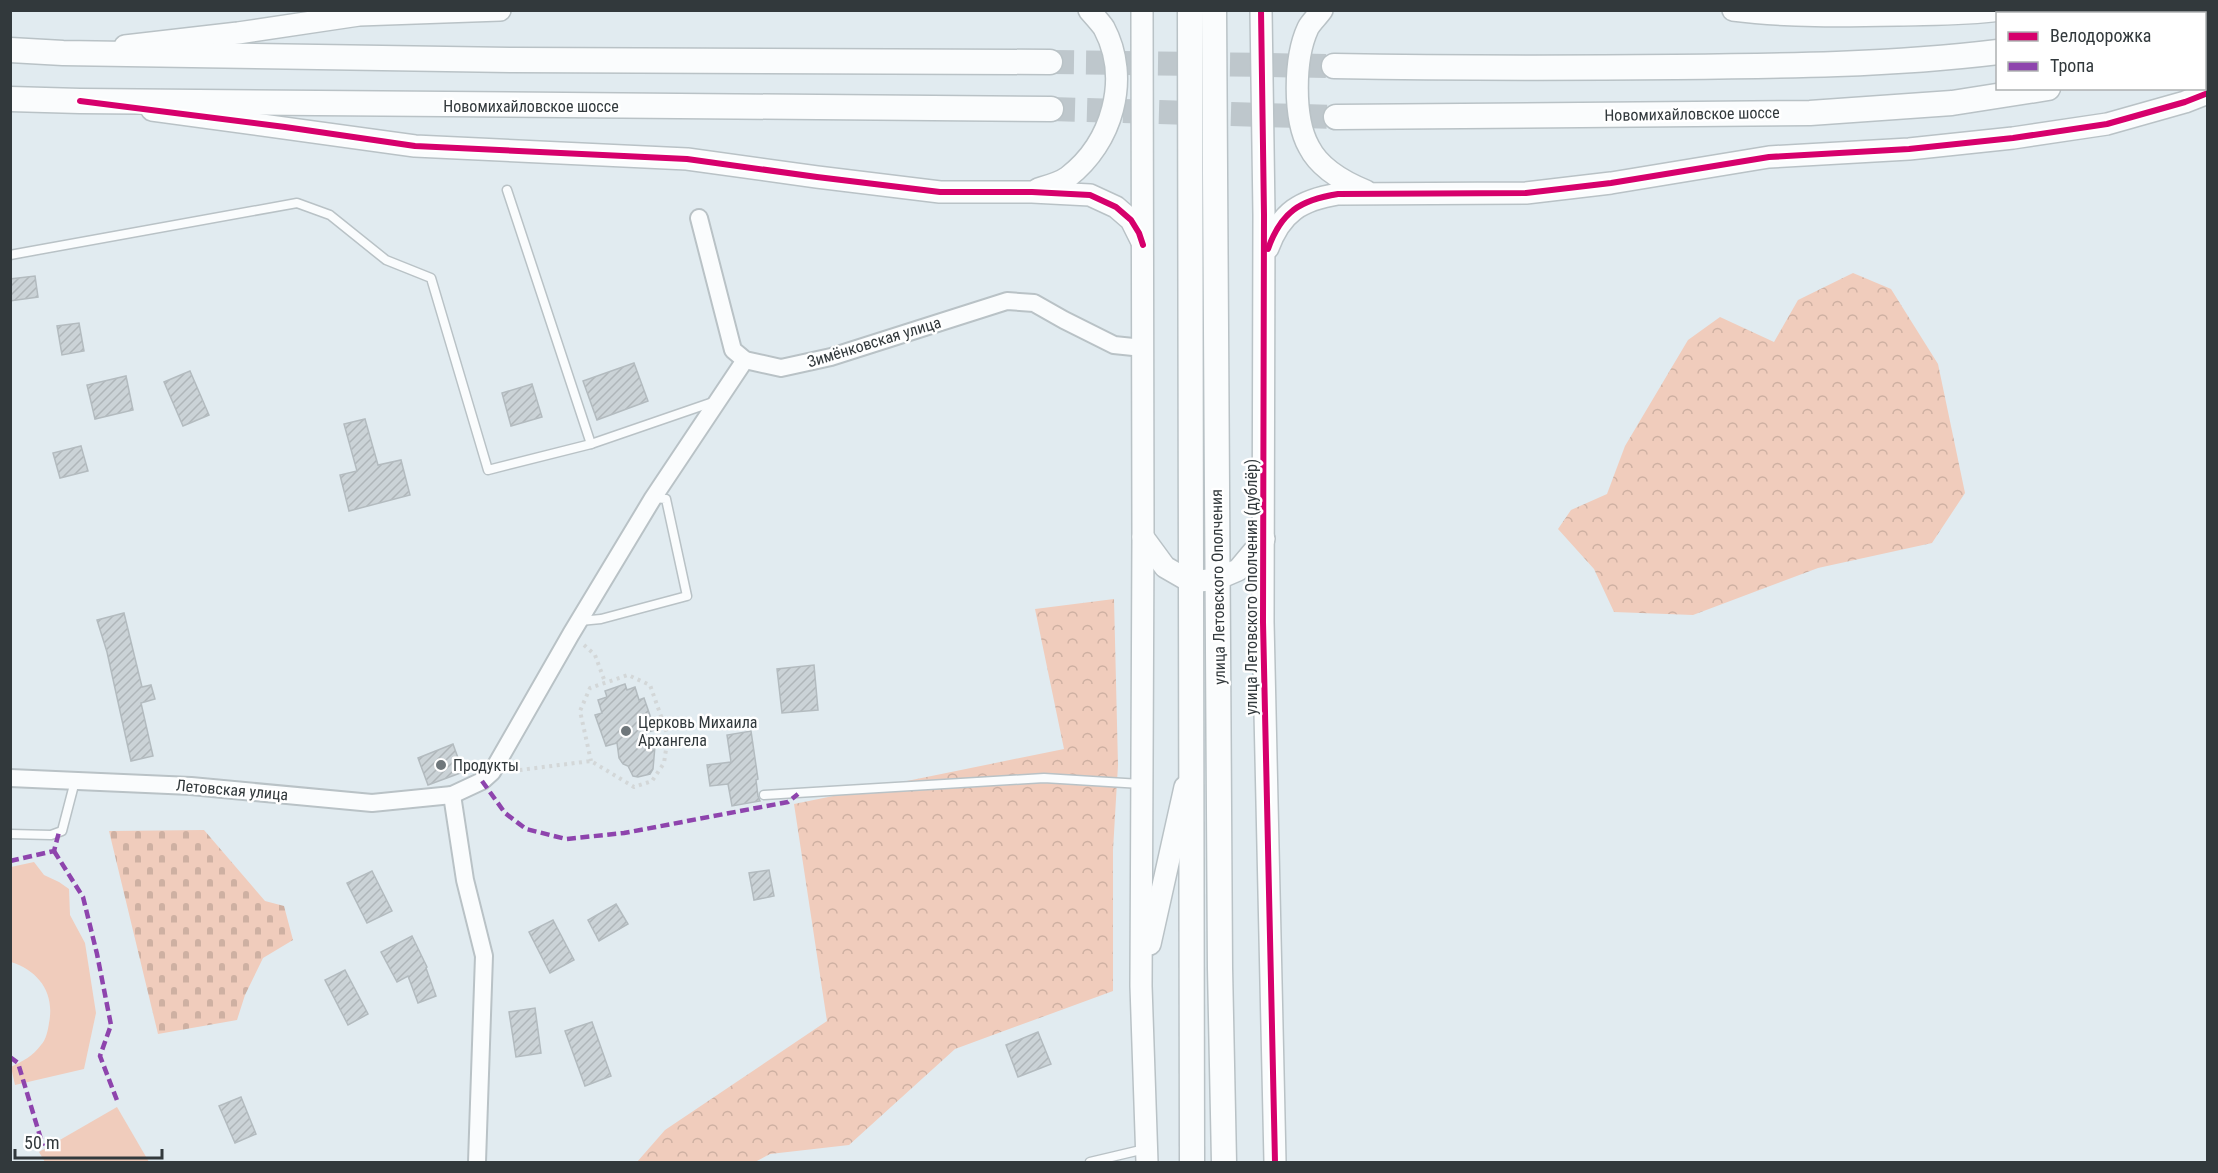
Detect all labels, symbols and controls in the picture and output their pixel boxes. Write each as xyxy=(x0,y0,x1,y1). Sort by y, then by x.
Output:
legend xyxy=(1996,12,2206,90)
text: Велодорожка xyxy=(2050,25,2151,46)
text: Тропа xyxy=(2050,55,2094,76)
street label: Новомихайловское шоссе xyxy=(443,97,619,116)
street label: Новомихайловское шоссе xyxy=(1604,103,1780,125)
street label: Зимёнковская улица xyxy=(805,313,943,371)
street label: улица Летовского Ополчения (дублёр) xyxy=(1242,459,1261,715)
street label: улица Летовского Ополчения xyxy=(1207,489,1229,685)
place label: Церковь Михаила Архангела xyxy=(638,713,757,750)
marker: Церковь Михаила Архангела xyxy=(619,724,633,738)
place label: Продукты xyxy=(453,756,519,775)
marker: Продукты xyxy=(434,758,448,772)
street label: Летовская улица xyxy=(175,776,289,804)
scale bar xyxy=(15,1122,162,1160)
text: 50 m xyxy=(24,1132,59,1153)

